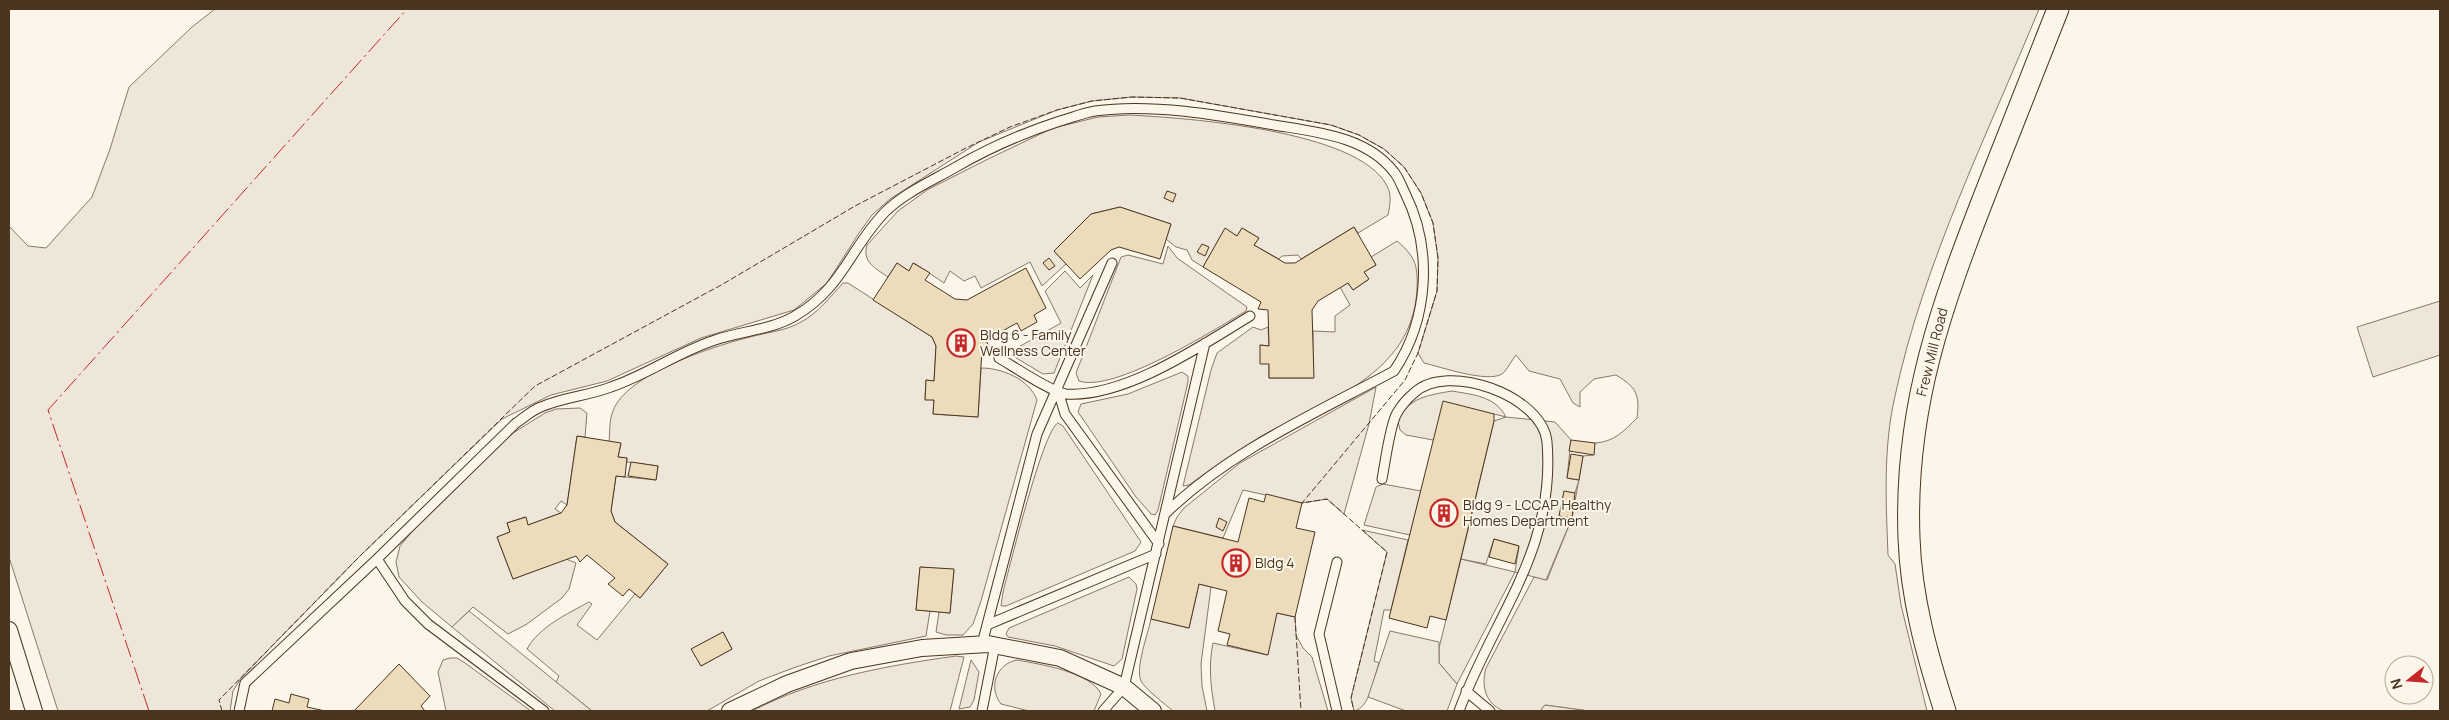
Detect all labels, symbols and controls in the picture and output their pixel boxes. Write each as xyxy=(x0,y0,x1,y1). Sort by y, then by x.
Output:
street label: Frew Mill Road xyxy=(1911,305,1952,398)
place label: Bldg 6 - Family Wellness Center xyxy=(980,325,1086,360)
building icon: Bldg 6 - Family Wellness Center xyxy=(946,328,976,358)
place label: Bldg 9 - LCCAP Healthy Homes Department xyxy=(1463,495,1612,530)
building icon: Bldg 9 - LCCAP Healthy Homes Department xyxy=(1429,498,1459,528)
building icon: Bldg 4 xyxy=(1221,548,1251,578)
place label: Bldg 4 xyxy=(1255,553,1295,572)
north arrow xyxy=(2384,655,2434,705)
text: N xyxy=(2386,676,2407,692)

